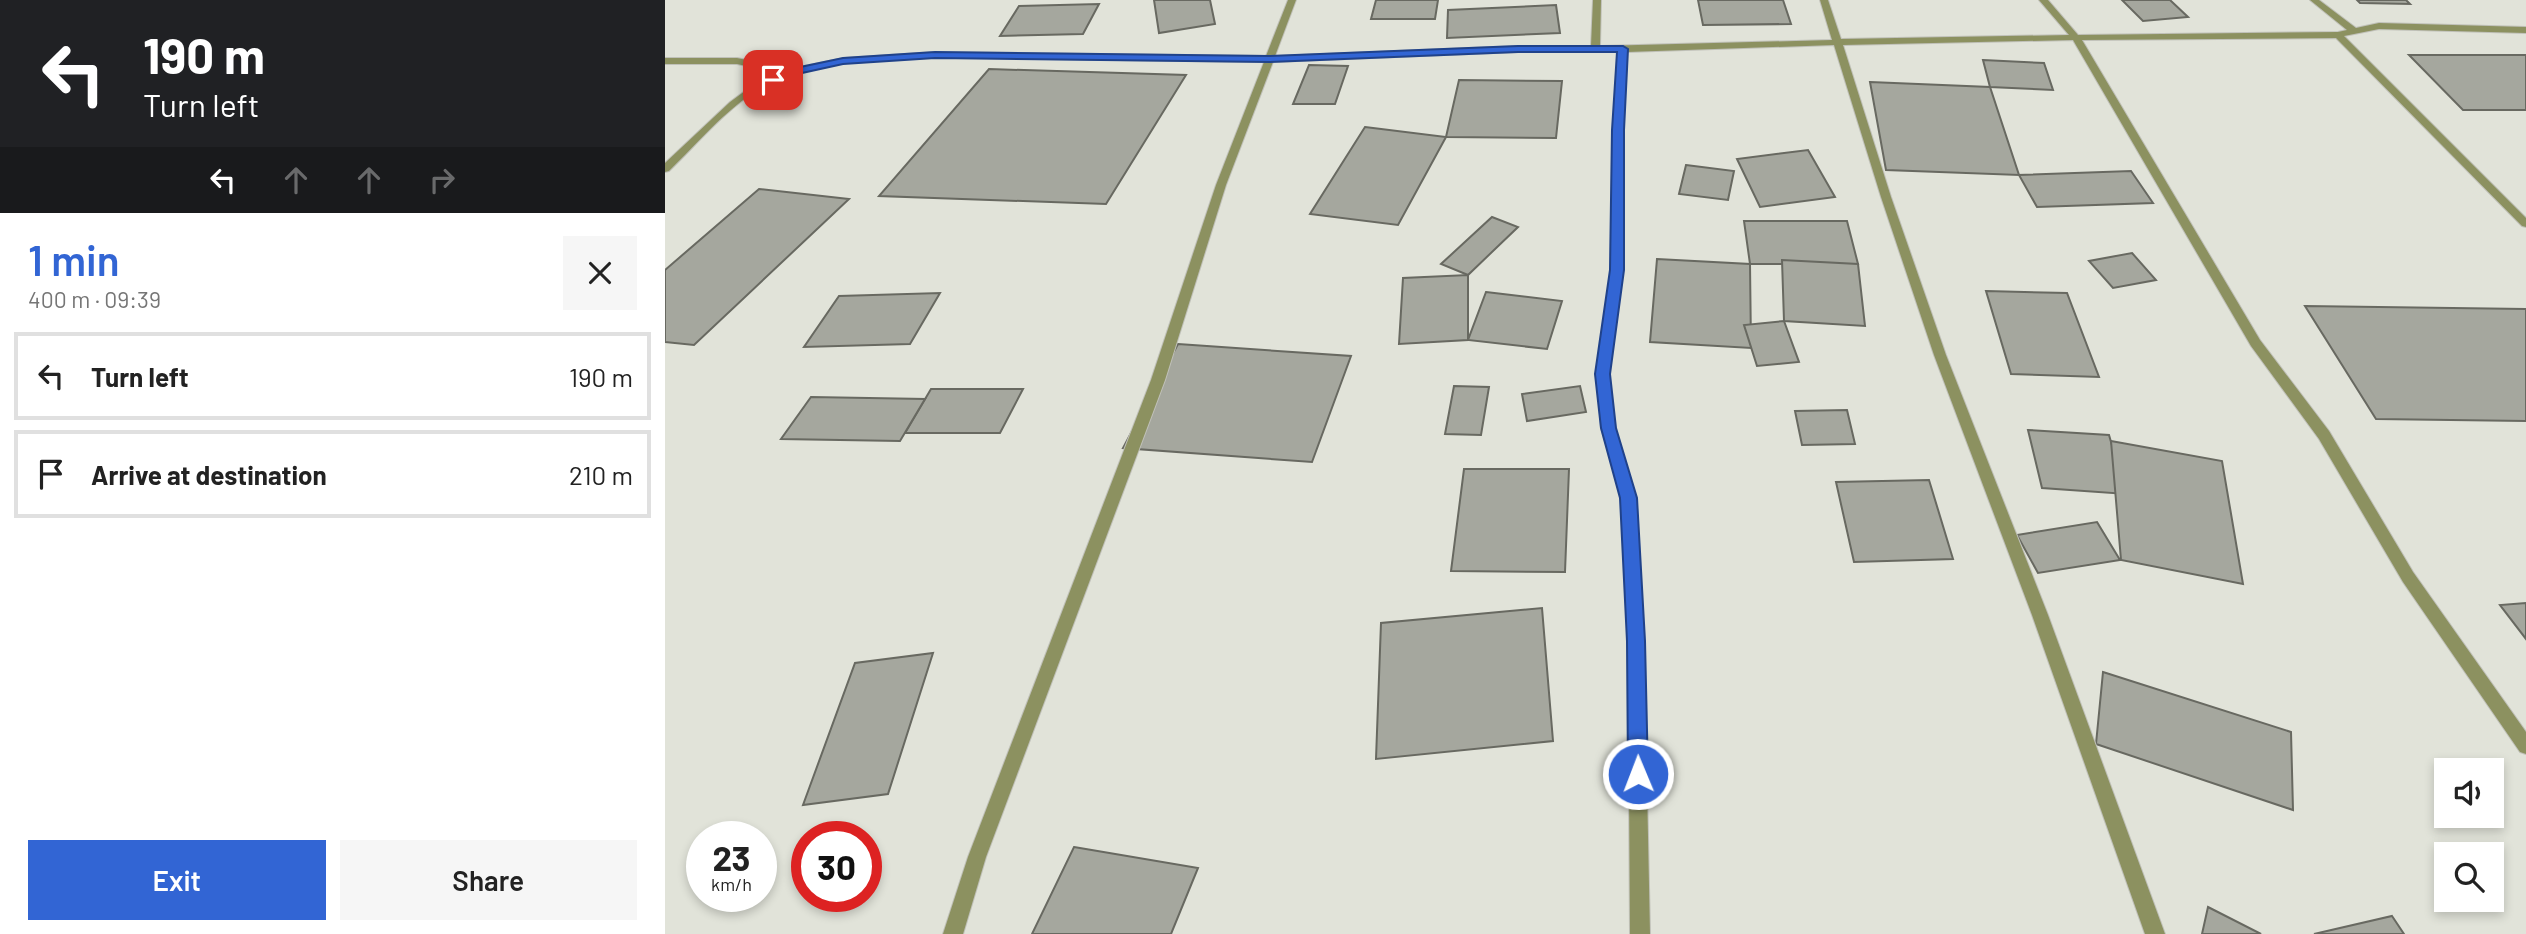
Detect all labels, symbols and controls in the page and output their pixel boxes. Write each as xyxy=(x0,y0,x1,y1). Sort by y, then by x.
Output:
text: 190 m xyxy=(143,25,265,84)
icon: left xyxy=(28,28,119,119)
pin xyxy=(743,50,803,110)
icon: arrive xyxy=(754,61,792,99)
text: Turn left xyxy=(143,85,260,123)
icon: left xyxy=(204,161,242,199)
icon: ahead xyxy=(277,161,315,199)
icon: ahead xyxy=(350,161,388,199)
icon: right xyxy=(423,161,461,199)
text: 1 min xyxy=(28,234,120,284)
button: close xyxy=(563,236,637,310)
text: 400 m · 09:39 xyxy=(28,285,161,313)
icon: left xyxy=(32,357,70,395)
text: Turn left xyxy=(91,361,189,392)
text: 190 m xyxy=(569,361,633,392)
icon: arrive xyxy=(32,455,70,493)
text: Arrive at destination xyxy=(91,459,327,490)
text: 210 m xyxy=(569,459,633,490)
position arrow xyxy=(1601,737,1675,811)
map controls xyxy=(2434,758,2504,912)
button: sound xyxy=(2434,758,2504,828)
speed limit sign: 30 xyxy=(791,821,882,912)
text: 23 xyxy=(712,836,751,878)
button: Exit xyxy=(28,840,326,920)
button: Share xyxy=(340,840,637,920)
button: search xyxy=(2434,842,2504,912)
text: km/h xyxy=(711,873,752,895)

